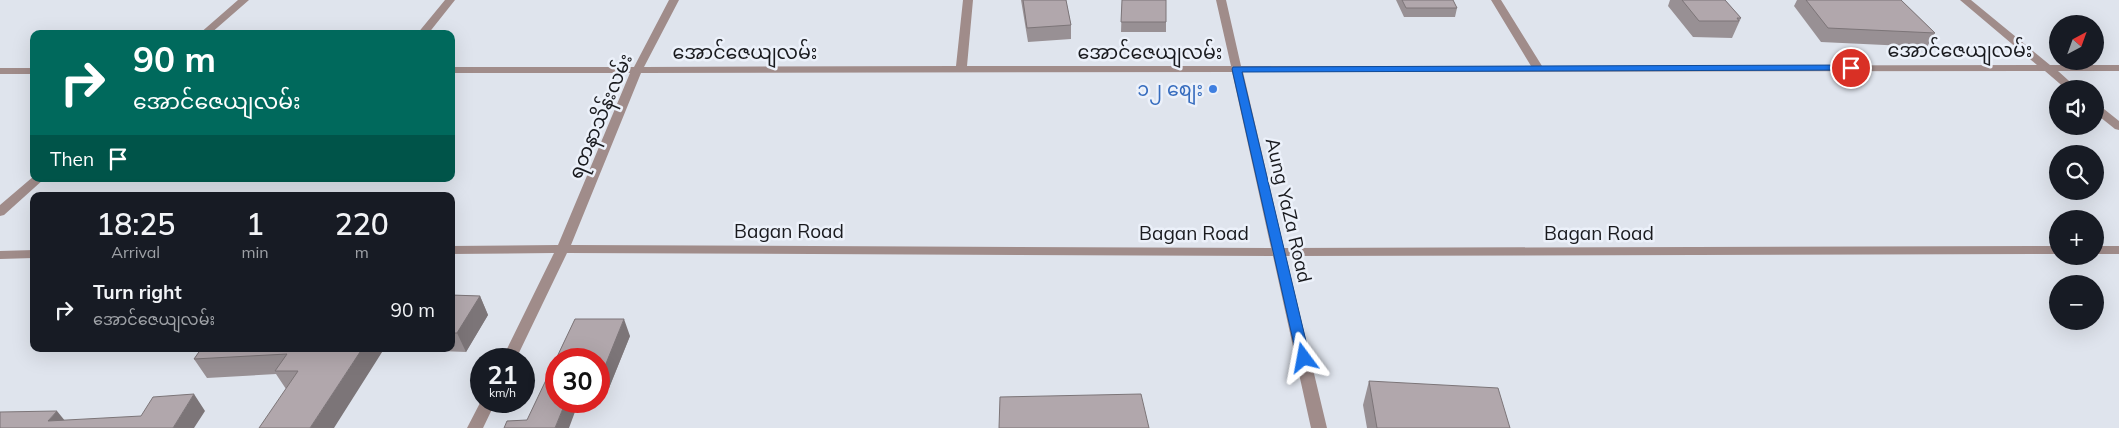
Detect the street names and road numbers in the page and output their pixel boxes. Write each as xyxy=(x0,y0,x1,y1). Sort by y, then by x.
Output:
street label: အောင်ဇေယျလမ်း xyxy=(1888,36,2032,66)
street label: အောင်ဇေယျလမ်း xyxy=(673,38,817,68)
street label: အောင်ဇေယျလမ်း xyxy=(1078,38,1222,68)
street label: ရတနာသိန်းလမ်း xyxy=(561,49,641,184)
street label: Aung YaZa Road xyxy=(1261,135,1317,285)
street label: Bagan Road xyxy=(734,219,844,243)
street label: Bagan Road xyxy=(1139,221,1249,245)
street label: Bagan Road xyxy=(1544,221,1654,245)

